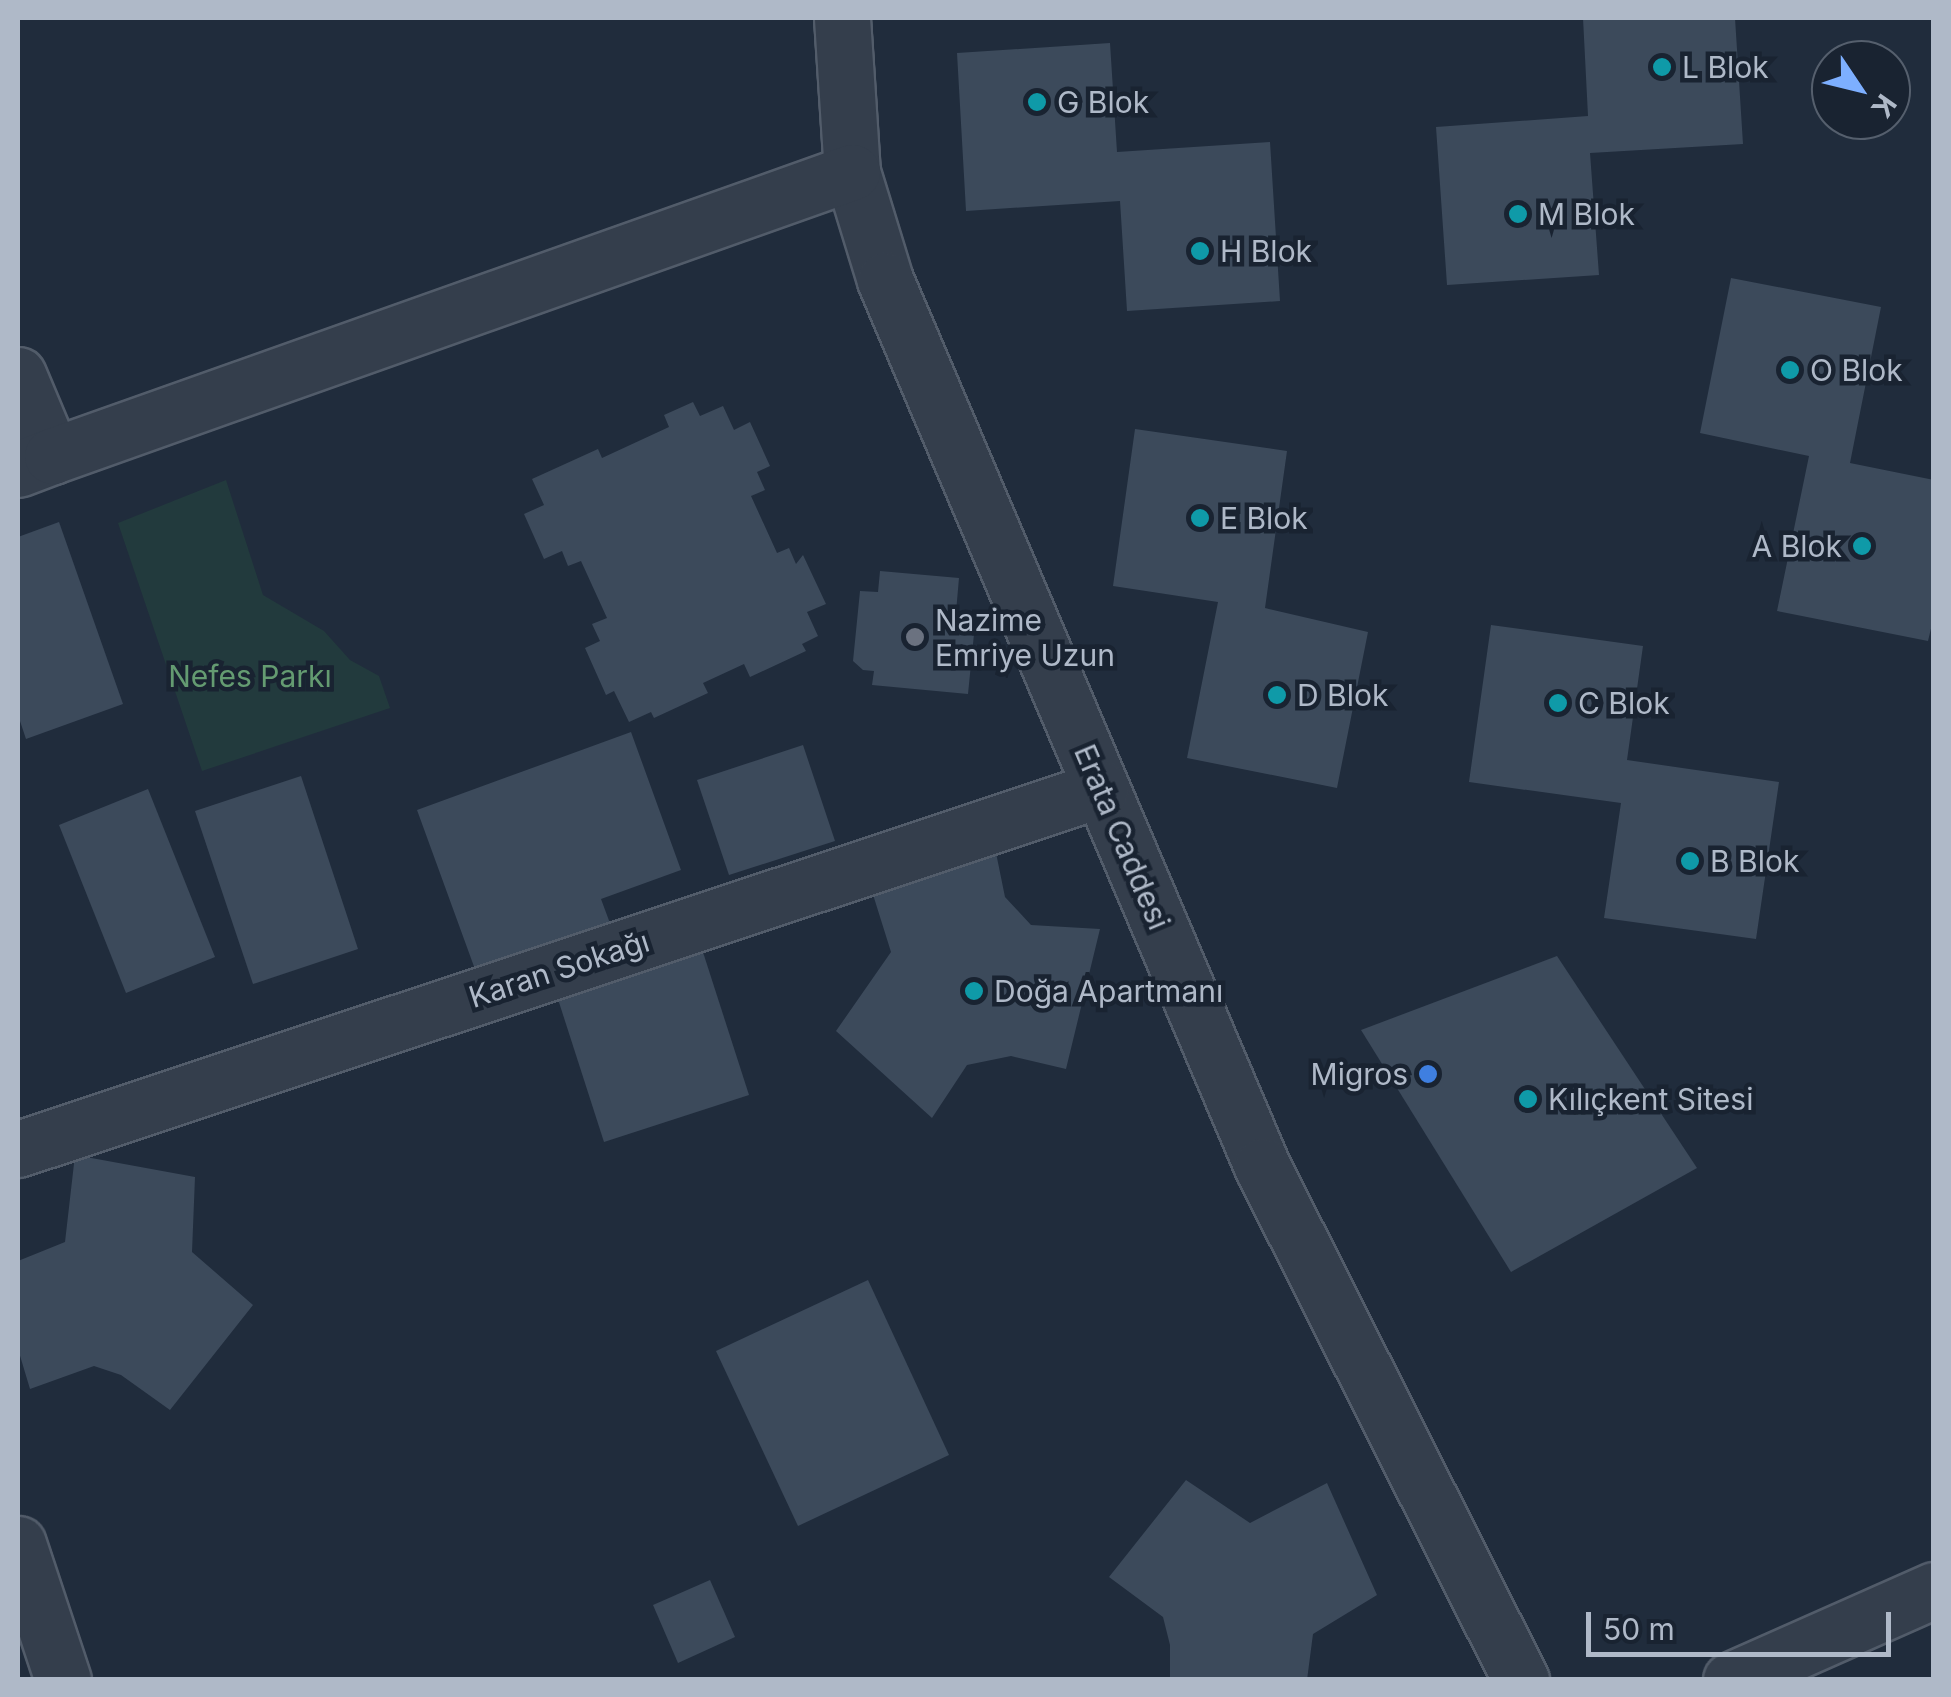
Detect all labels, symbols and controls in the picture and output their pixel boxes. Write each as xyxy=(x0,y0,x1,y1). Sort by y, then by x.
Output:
north arrow xyxy=(1811,40,1911,140)
place label: L Blok xyxy=(1682,49,1769,85)
marker: L Blok xyxy=(1651,56,1673,78)
place label: G Blok xyxy=(1057,84,1149,120)
text: K xyxy=(1864,88,1904,124)
marker: G Blok xyxy=(1026,91,1048,113)
place label: M Blok xyxy=(1538,196,1635,232)
marker: M Blok xyxy=(1507,203,1529,225)
place label: H Blok xyxy=(1220,233,1312,269)
marker: H Blok xyxy=(1189,240,1211,262)
place label: O Blok xyxy=(1810,352,1903,388)
marker: O Blok xyxy=(1779,359,1801,381)
place label: E Blok xyxy=(1220,500,1308,536)
marker: E Blok xyxy=(1189,507,1211,529)
place label: A Blok xyxy=(1752,528,1842,564)
marker: A Blok xyxy=(1851,535,1873,557)
place label: Nazime Emriye Uzun xyxy=(935,602,1115,672)
marker: Nazime Emriye Uzun xyxy=(904,626,926,648)
park label: Nefes Parkı xyxy=(168,658,332,694)
place label: D Blok xyxy=(1297,677,1388,713)
marker: D Blok xyxy=(1266,684,1288,706)
place label: C Blok xyxy=(1578,685,1670,721)
marker: C Blok xyxy=(1547,692,1569,714)
street label: Erata Caddesi xyxy=(1067,739,1177,935)
place label: B Blok xyxy=(1710,843,1799,879)
marker: B Blok xyxy=(1679,850,1701,872)
street label: Karan Sokağı xyxy=(464,923,654,1015)
place label: Doğa Apartmanı xyxy=(994,973,1223,1009)
marker: Doğa Apartmanı xyxy=(963,980,985,1002)
place label: Migros xyxy=(1311,1056,1408,1092)
marker: Migros xyxy=(1417,1063,1439,1085)
place label: Kılıçkent Sitesi xyxy=(1548,1081,1753,1117)
marker: Kılıçkent Sitesi xyxy=(1517,1088,1539,1110)
scale bar xyxy=(1591,1592,1896,1654)
text: 50 m xyxy=(1603,1611,1675,1647)

